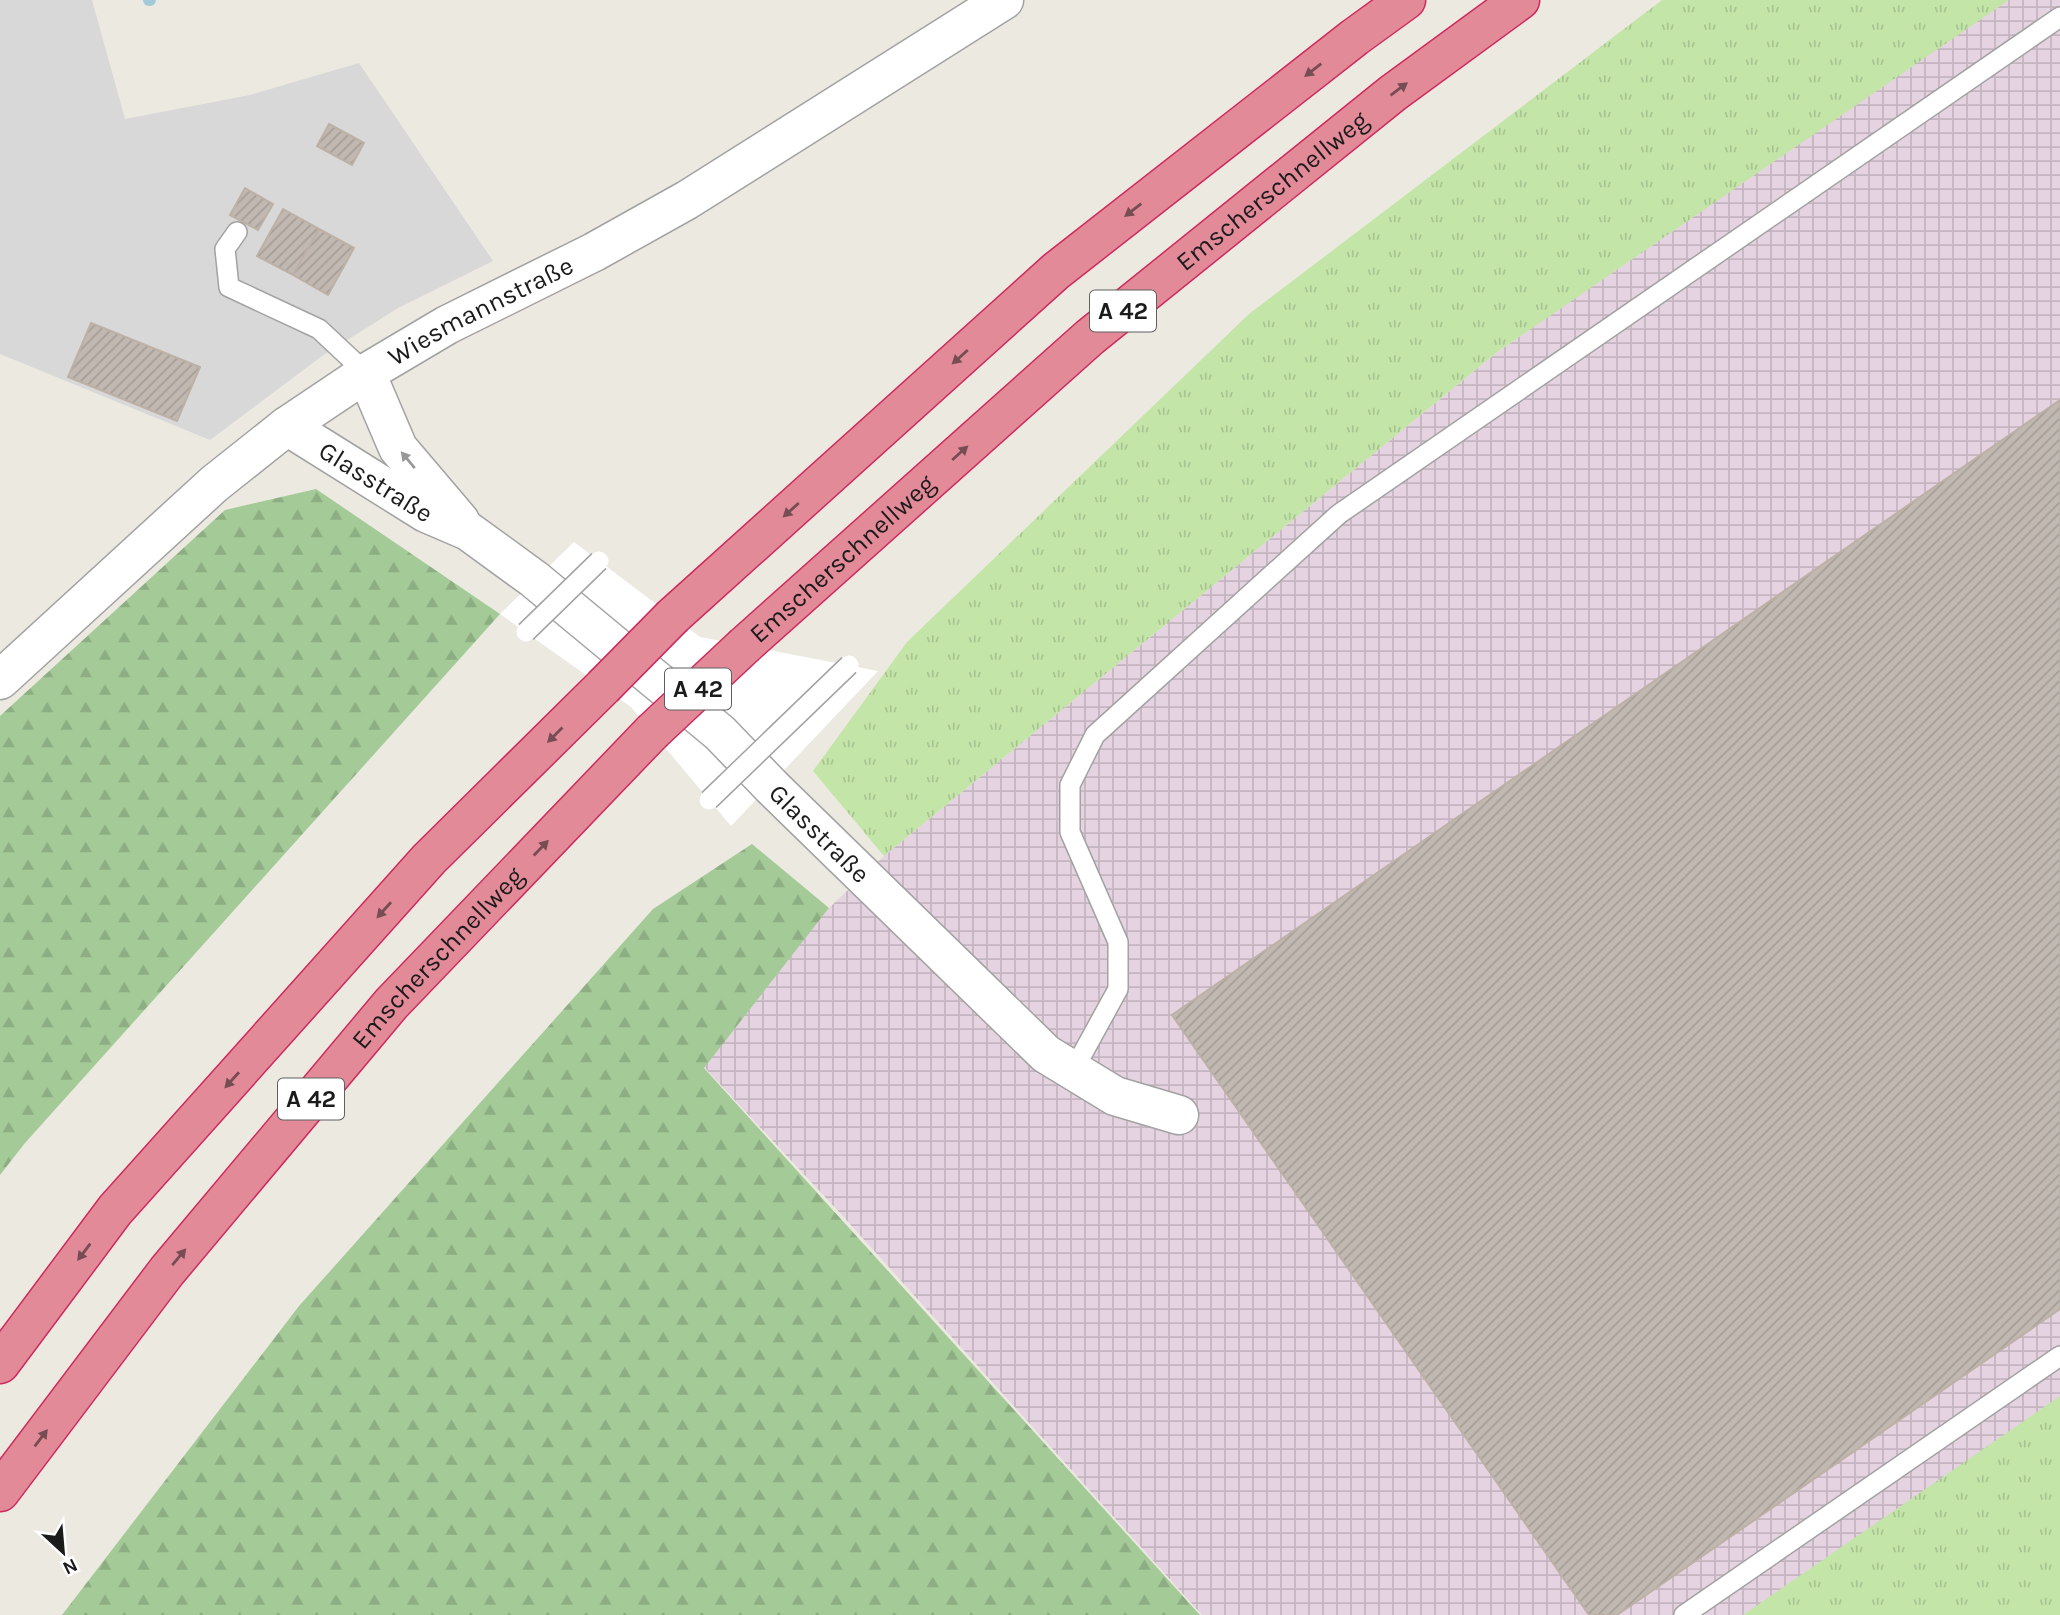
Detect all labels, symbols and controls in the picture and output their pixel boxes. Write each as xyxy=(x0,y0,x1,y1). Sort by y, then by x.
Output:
one-way arrow xyxy=(1304,63,1322,78)
one-way arrow xyxy=(1390,82,1408,96)
street label: Emscherschnellweg xyxy=(1170,104,1375,278)
one-way arrow xyxy=(1125,203,1143,218)
street label: Wiesmannstraße xyxy=(383,250,578,372)
road number: A 42 xyxy=(1090,290,1156,332)
one-way arrow xyxy=(952,349,969,365)
street label: Glasstraße xyxy=(313,435,438,529)
one-way arrow xyxy=(951,445,969,461)
one-way arrow xyxy=(400,451,416,469)
street label: Emscherschnellweg xyxy=(743,468,942,650)
one-way arrow xyxy=(782,502,800,518)
road number: A 42 xyxy=(665,668,731,710)
one-way arrow xyxy=(546,727,563,744)
street label: Glasstraße xyxy=(762,778,876,890)
one-way arrow xyxy=(532,840,548,857)
street label: Emscherschnellweg xyxy=(345,860,530,1055)
one-way arrow xyxy=(376,901,392,918)
one-way arrow xyxy=(224,1071,240,1089)
road number: A 42 xyxy=(278,1078,344,1120)
one-way arrow xyxy=(77,1243,91,1261)
one-way arrow xyxy=(171,1248,187,1266)
one-way arrow xyxy=(34,1429,48,1447)
north arrow xyxy=(28,1517,98,1587)
text: N xyxy=(59,1554,81,1579)

